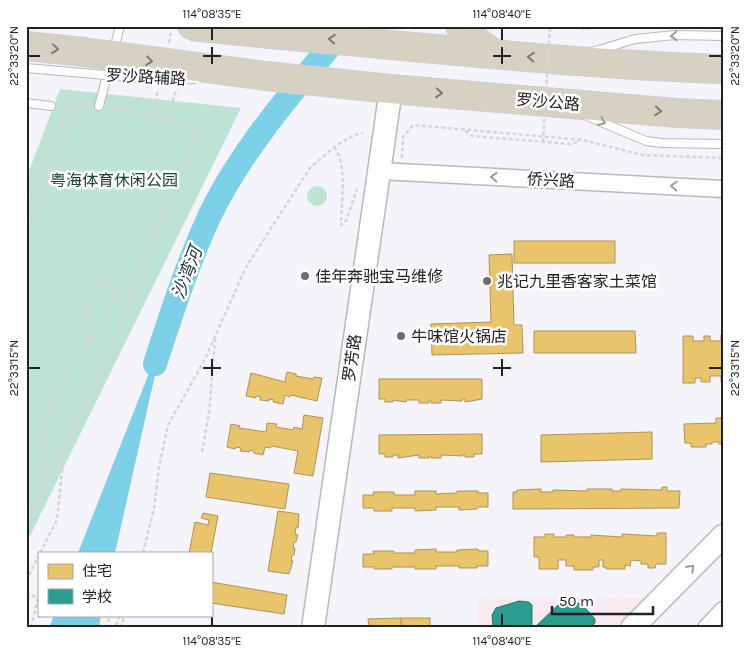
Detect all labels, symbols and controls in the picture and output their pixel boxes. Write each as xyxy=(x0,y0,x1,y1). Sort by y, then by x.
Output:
text: 114°08'35"E xyxy=(182,7,242,21)
text: 114°08'40"E xyxy=(472,7,532,21)
text: 22°33'20"N xyxy=(7,26,21,86)
text: 22°33'20"N xyxy=(728,26,742,86)
one-way arrow xyxy=(670,30,678,41)
one-way arrow xyxy=(328,34,336,45)
one-way arrow xyxy=(51,43,59,54)
one-way arrow xyxy=(526,52,534,63)
one-way arrow xyxy=(146,55,154,66)
street label: 罗沙路辅路 xyxy=(106,65,186,89)
one-way arrow xyxy=(436,88,444,99)
street label: 罗沙公路 xyxy=(515,90,581,114)
one-way arrow xyxy=(655,106,663,117)
one-way arrow xyxy=(597,116,606,127)
street label: 侨兴路 xyxy=(527,169,575,191)
park label: 粤海体育休闲公园 xyxy=(50,171,178,190)
one-way arrow xyxy=(490,171,498,182)
one-way arrow xyxy=(670,181,678,192)
water label: 沙湾河 xyxy=(167,241,208,302)
place label: 佳年奔驰宝马维修 xyxy=(315,267,443,286)
marker: 佳年奔驰宝马维修 xyxy=(299,270,311,282)
place label: 兆记九里香客家土菜馆 xyxy=(497,272,657,291)
marker: 兆记九里香客家土菜馆 xyxy=(481,275,493,287)
place label: 牛味馆火锅店 xyxy=(411,327,507,346)
marker: 牛味馆火锅店 xyxy=(395,330,407,342)
street label: 罗芳路 xyxy=(339,333,365,383)
text: 22°33'15"N xyxy=(7,340,21,396)
text: 22°33'15"N xyxy=(728,340,742,396)
legend xyxy=(38,552,212,616)
text: 住宅 xyxy=(82,562,112,580)
one-way arrow xyxy=(685,565,694,574)
scale bar xyxy=(552,584,653,616)
text: 学校 xyxy=(82,588,112,606)
text: 50 m xyxy=(559,592,594,610)
text: 114°08'35"E xyxy=(182,634,242,648)
text: 114°08'40"E xyxy=(472,634,532,648)

